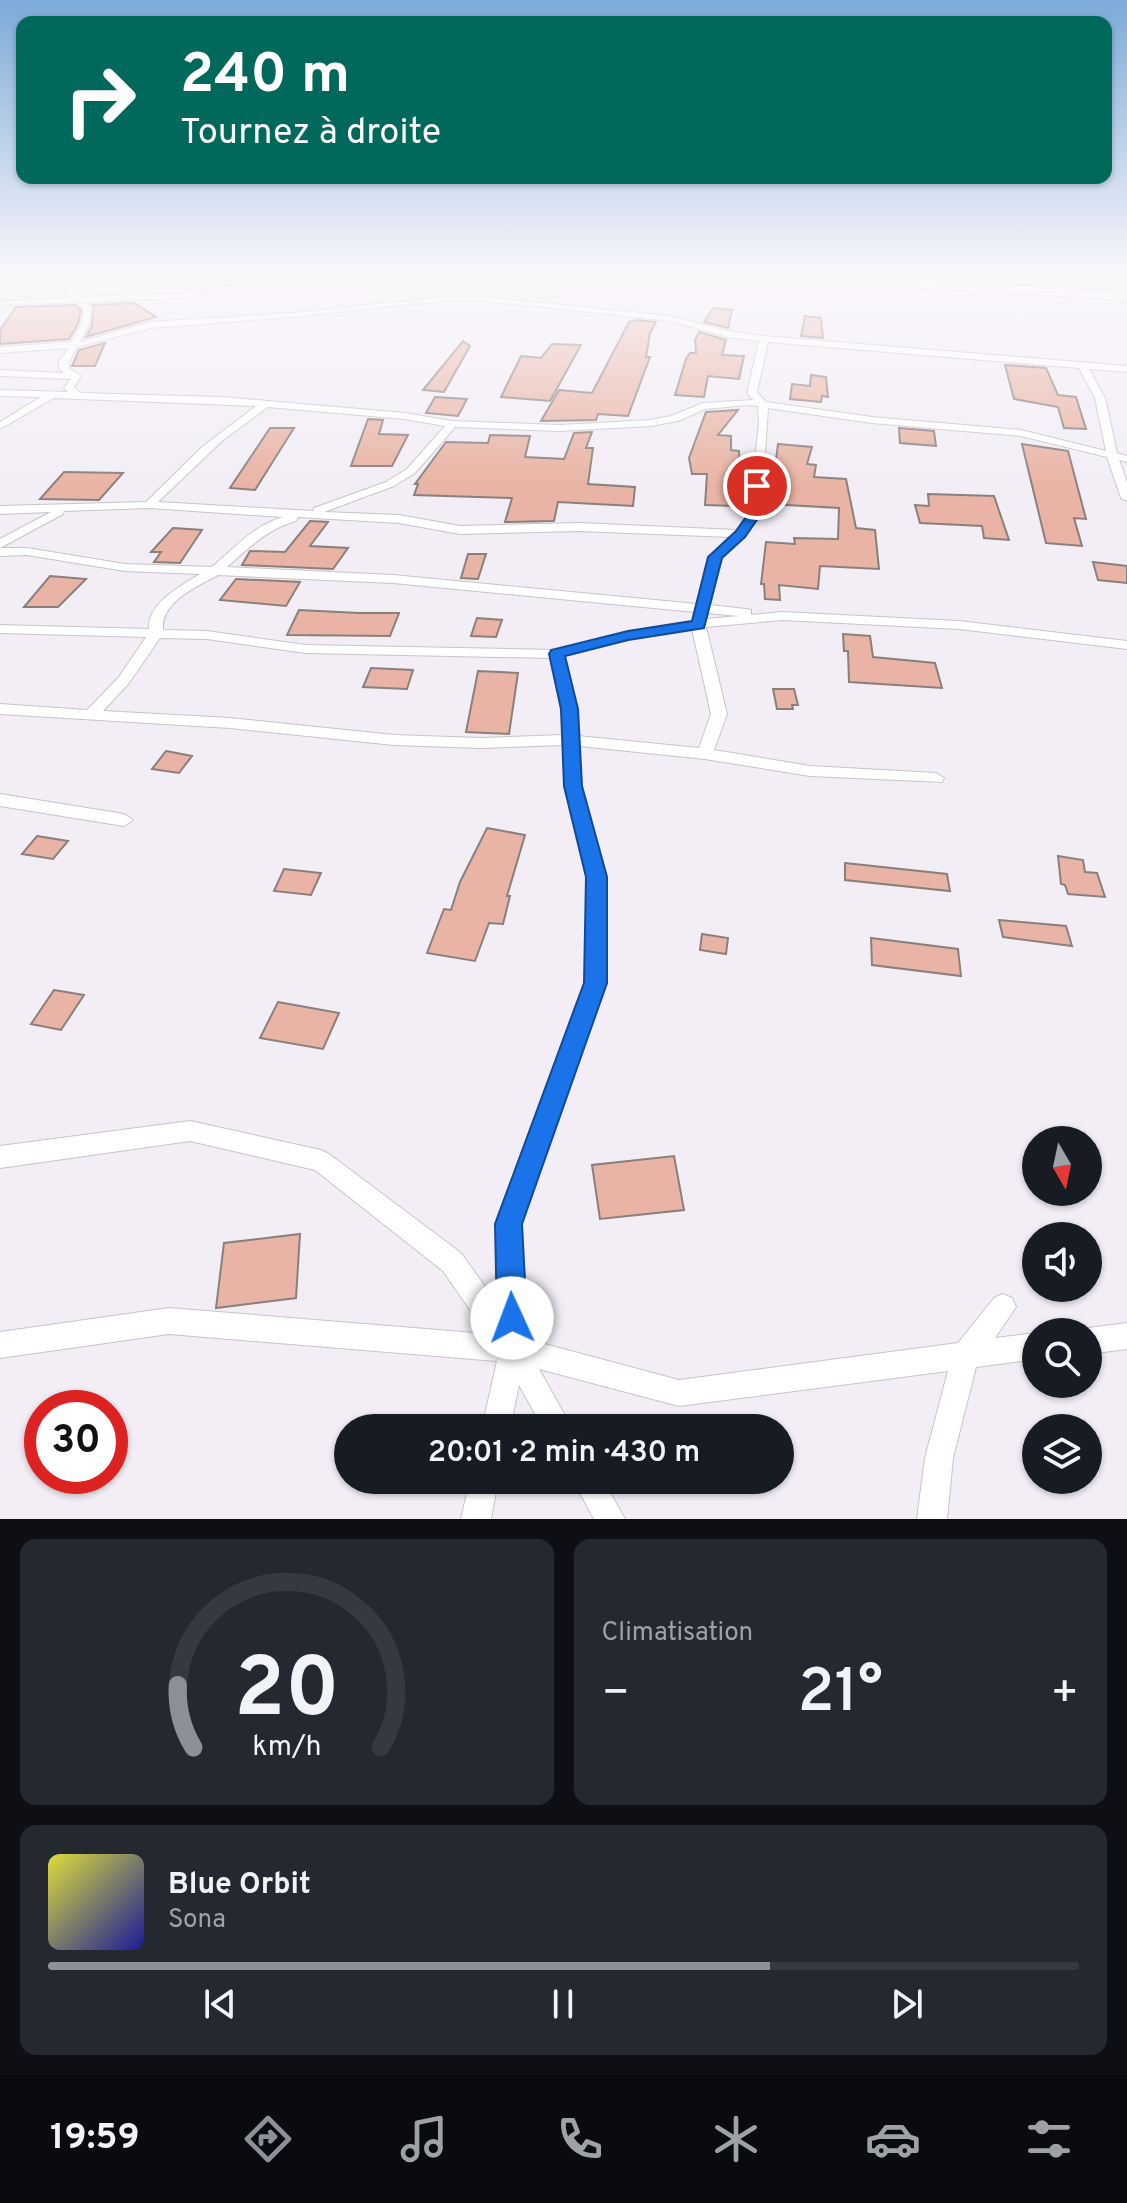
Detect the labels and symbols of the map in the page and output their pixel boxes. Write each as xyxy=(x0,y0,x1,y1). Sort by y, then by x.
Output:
pin xyxy=(723,452,791,520)
north arrow xyxy=(1022,1126,1102,1206)
position arrow xyxy=(470,1276,554,1360)
speed limit sign: 30 xyxy=(24,1390,128,1494)

